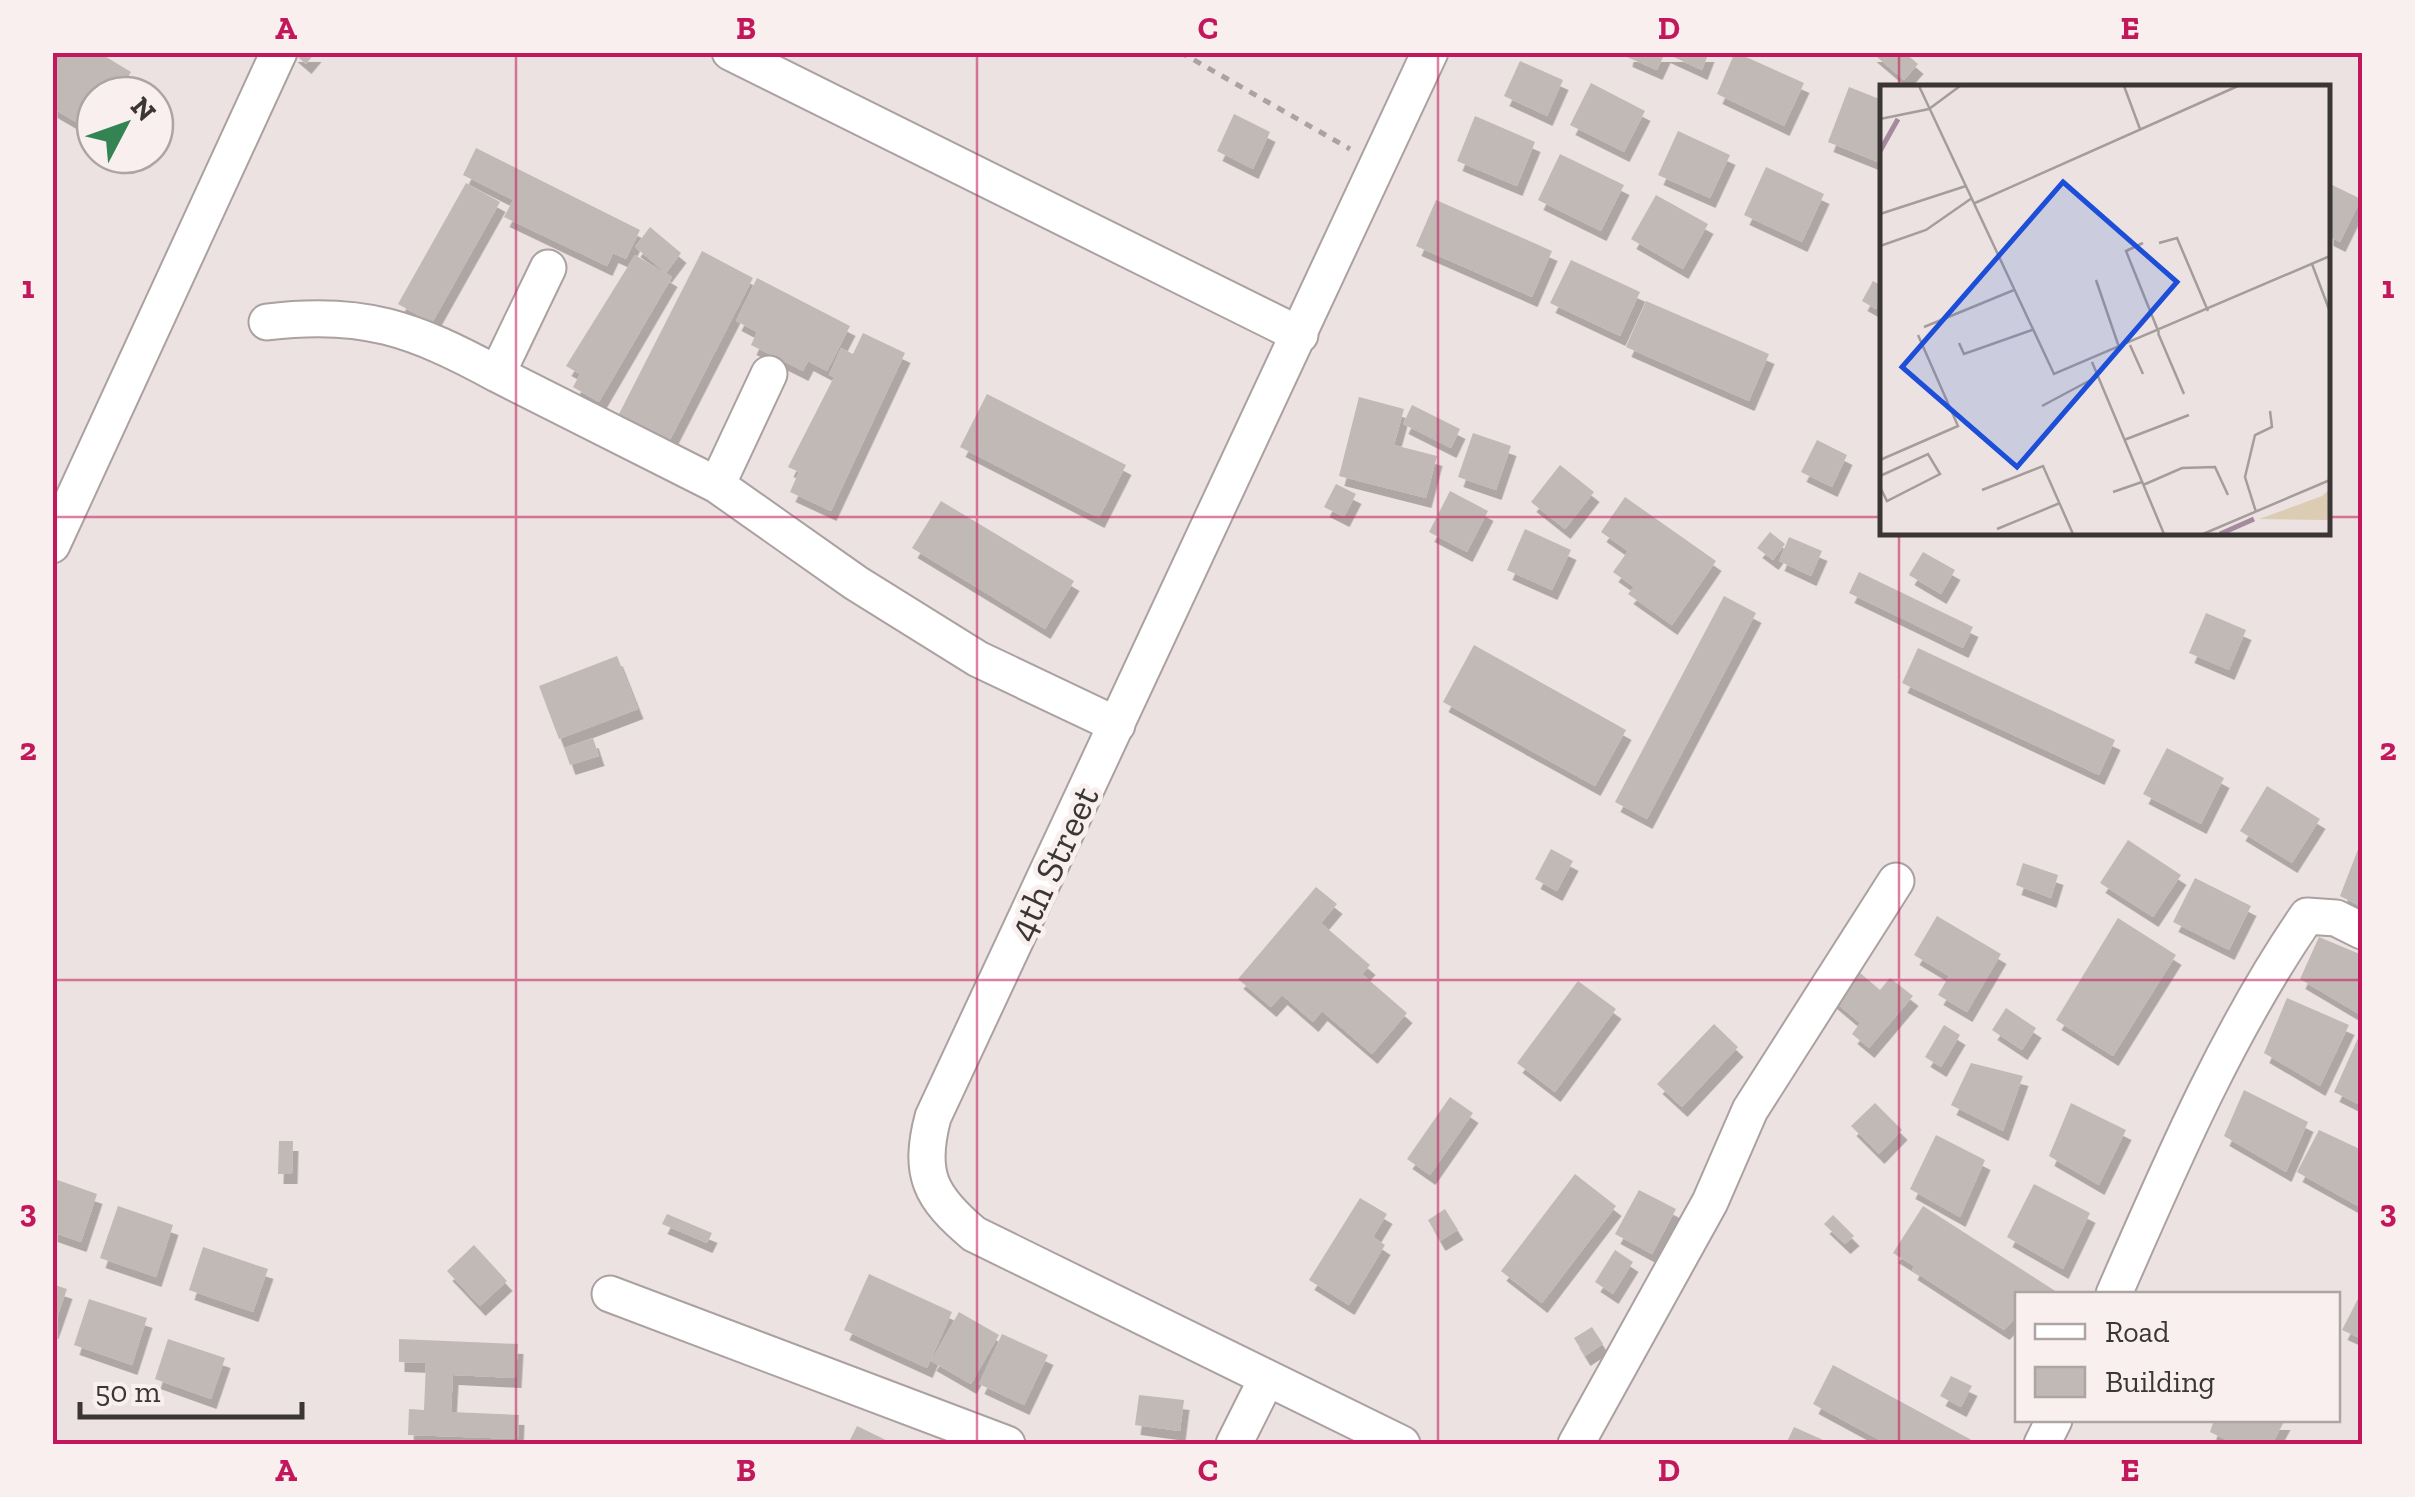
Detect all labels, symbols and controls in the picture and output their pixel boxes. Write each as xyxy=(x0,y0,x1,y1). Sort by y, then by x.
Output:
text: A xyxy=(275,9,297,47)
text: B xyxy=(736,9,756,47)
text: C xyxy=(1198,9,1218,47)
text: D xyxy=(1658,9,1680,47)
text: E xyxy=(2121,9,2139,47)
north arrow xyxy=(75,75,175,175)
inset map xyxy=(1880,85,2330,535)
text: N xyxy=(124,90,163,128)
text: 1 xyxy=(22,268,35,306)
text: 1 xyxy=(2382,268,2395,306)
text: 2 xyxy=(19,730,37,768)
text: 2 xyxy=(2379,730,2397,768)
street label: 4th Street xyxy=(997,779,1109,947)
text: 3 xyxy=(19,1192,37,1230)
text: 3 xyxy=(2379,1192,2397,1230)
legend xyxy=(2015,1292,2340,1422)
text: Road xyxy=(2105,1314,2170,1350)
scale bar xyxy=(80,1357,302,1419)
text: Building xyxy=(2105,1364,2215,1400)
text: 50 m xyxy=(95,1374,160,1410)
text: A xyxy=(275,1451,297,1489)
text: B xyxy=(736,1451,756,1489)
text: C xyxy=(1198,1451,1218,1489)
text: D xyxy=(1658,1451,1680,1489)
text: E xyxy=(2121,1451,2139,1489)

